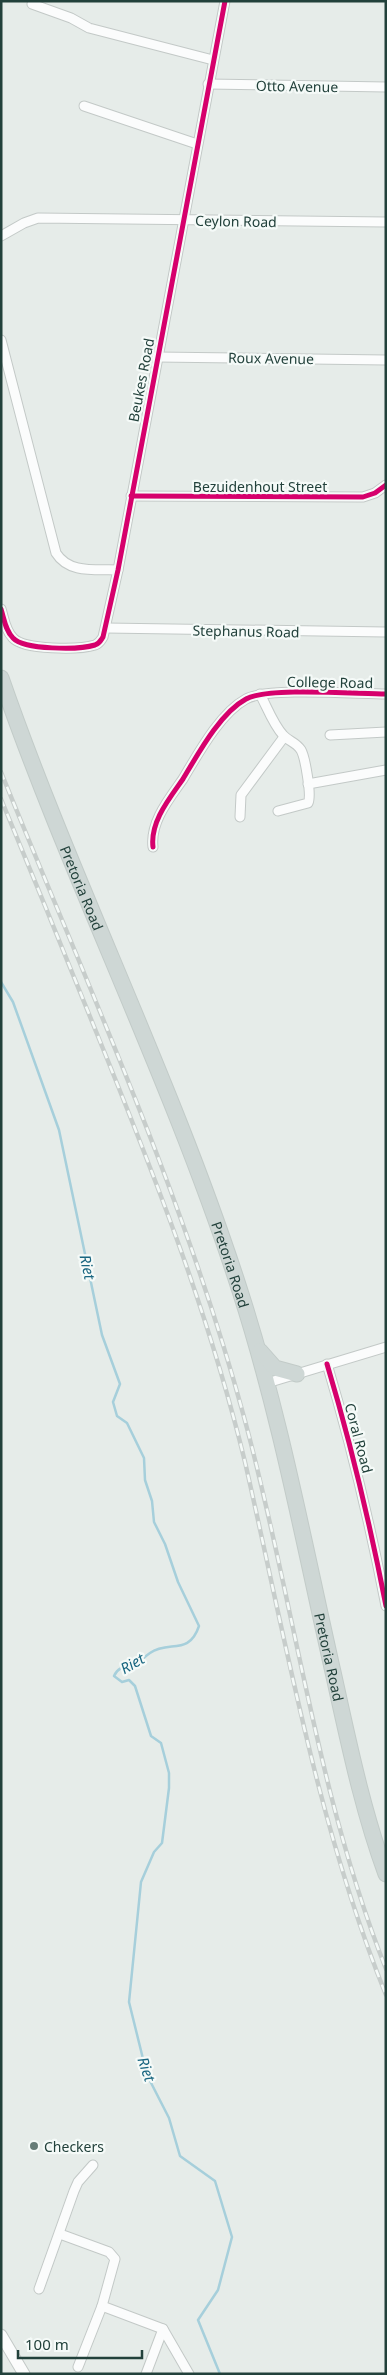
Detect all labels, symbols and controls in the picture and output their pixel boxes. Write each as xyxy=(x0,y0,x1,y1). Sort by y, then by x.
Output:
street label: Otto Avenue xyxy=(256,76,338,96)
street label: Ceylon Road xyxy=(195,211,277,231)
street label: Beukes Road xyxy=(124,336,158,424)
street label: Roux Avenue xyxy=(228,348,314,368)
street label: Bezuidenhout Street xyxy=(193,477,327,496)
street label: Stephanus Road xyxy=(192,621,300,641)
street label: College Road xyxy=(287,672,373,692)
street label: Pretoria Road xyxy=(56,843,108,933)
street label: Pretoria Road xyxy=(208,1219,254,1310)
water label: Riet xyxy=(76,1253,101,1282)
street label: Coral Road xyxy=(341,1401,377,1475)
street label: Pretoria Road xyxy=(311,1611,349,1703)
water label: Riet xyxy=(116,1648,149,1678)
water label: Riet xyxy=(133,2054,161,2085)
place label: Checkers xyxy=(44,2137,104,2156)
marker: Checkers xyxy=(28,2140,40,2152)
scale bar xyxy=(18,2328,141,2360)
text: 100 m xyxy=(25,2334,69,2354)

